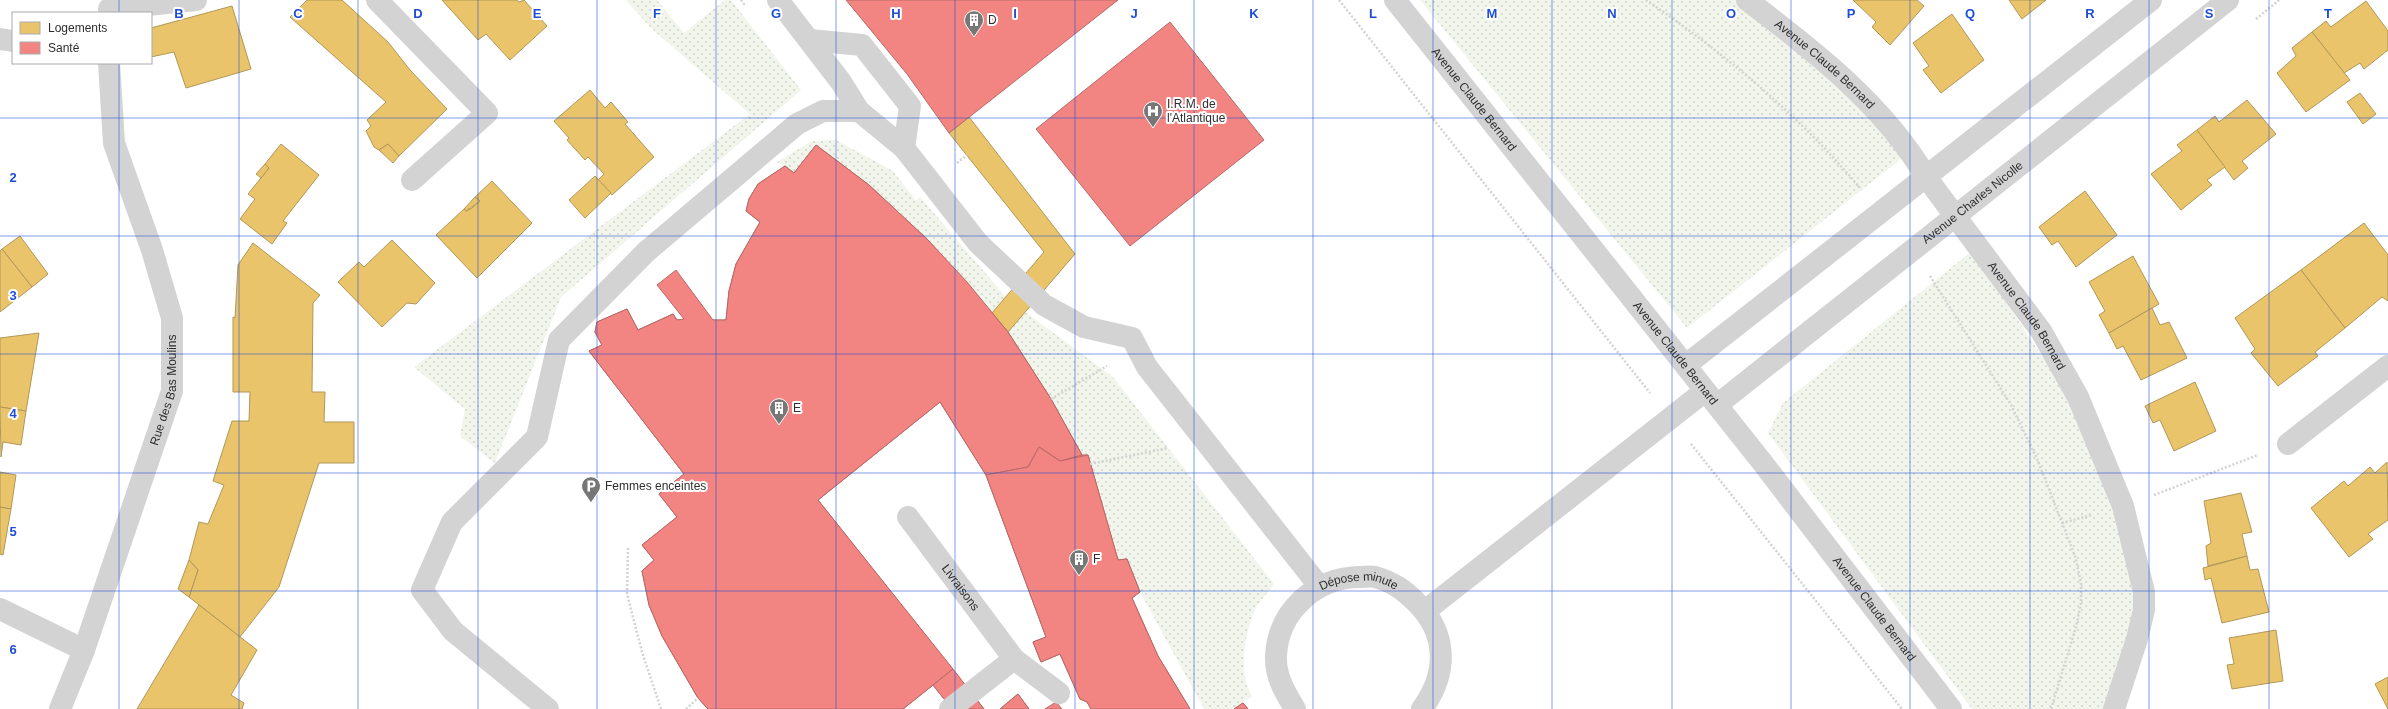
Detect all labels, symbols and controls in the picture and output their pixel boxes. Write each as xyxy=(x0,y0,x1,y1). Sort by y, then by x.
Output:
text: B xyxy=(174,6,184,21)
text: C xyxy=(293,6,303,21)
text: D xyxy=(413,6,423,21)
text: E xyxy=(533,6,542,21)
text: F xyxy=(653,6,661,21)
text: G xyxy=(771,6,781,21)
text: H xyxy=(891,6,901,21)
text: I xyxy=(1013,6,1017,21)
text: J xyxy=(1130,6,1138,21)
text: K xyxy=(1249,6,1259,21)
text: L xyxy=(1369,6,1377,21)
text: M xyxy=(1487,6,1497,21)
text: N xyxy=(1607,6,1617,21)
text: O xyxy=(1726,6,1736,21)
text: P xyxy=(1847,6,1856,21)
text: Q xyxy=(1965,6,1975,21)
text: R xyxy=(2085,6,2095,21)
text: S xyxy=(2205,6,2214,21)
text: T xyxy=(2324,6,2332,21)
building icon: D xyxy=(963,9,985,37)
legend xyxy=(12,12,152,64)
place label: D xyxy=(988,13,997,27)
street label: Avenue Claude Bernard xyxy=(1772,17,1878,112)
text: Logements xyxy=(48,21,107,35)
text: Santé xyxy=(48,41,80,55)
street label: Avenue Claude Bernard xyxy=(1429,45,1519,154)
place label: I.R.M. de l'Atlantique xyxy=(1167,97,1226,125)
hospital icon: I.R.M. de l'Atlantique xyxy=(1142,100,1164,128)
street label: Avenue Charles Nicolle xyxy=(1919,158,2026,247)
text: 2 xyxy=(9,170,17,185)
street label: Avenue Claude Bernard xyxy=(1985,259,2068,372)
text: 3 xyxy=(9,288,17,303)
street label: Avenue Claude Bernard xyxy=(1630,299,1721,408)
street label: Rue des Bas Moulins xyxy=(147,334,179,447)
building icon: E xyxy=(768,397,790,425)
place label: E xyxy=(793,401,801,415)
text: 4 xyxy=(9,406,17,421)
parking icon: Femmes enceintes xyxy=(580,475,602,503)
place label: Femmes enceintes xyxy=(605,479,706,493)
text: 5 xyxy=(9,524,17,539)
building icon: F xyxy=(1068,548,1090,576)
place label: F xyxy=(1093,552,1100,566)
street label: Avenue Claude Bernard xyxy=(1830,554,1919,664)
street label: Livraisons xyxy=(939,562,982,613)
street label: Dépose minute xyxy=(1317,569,1401,593)
text: 6 xyxy=(9,642,17,657)

